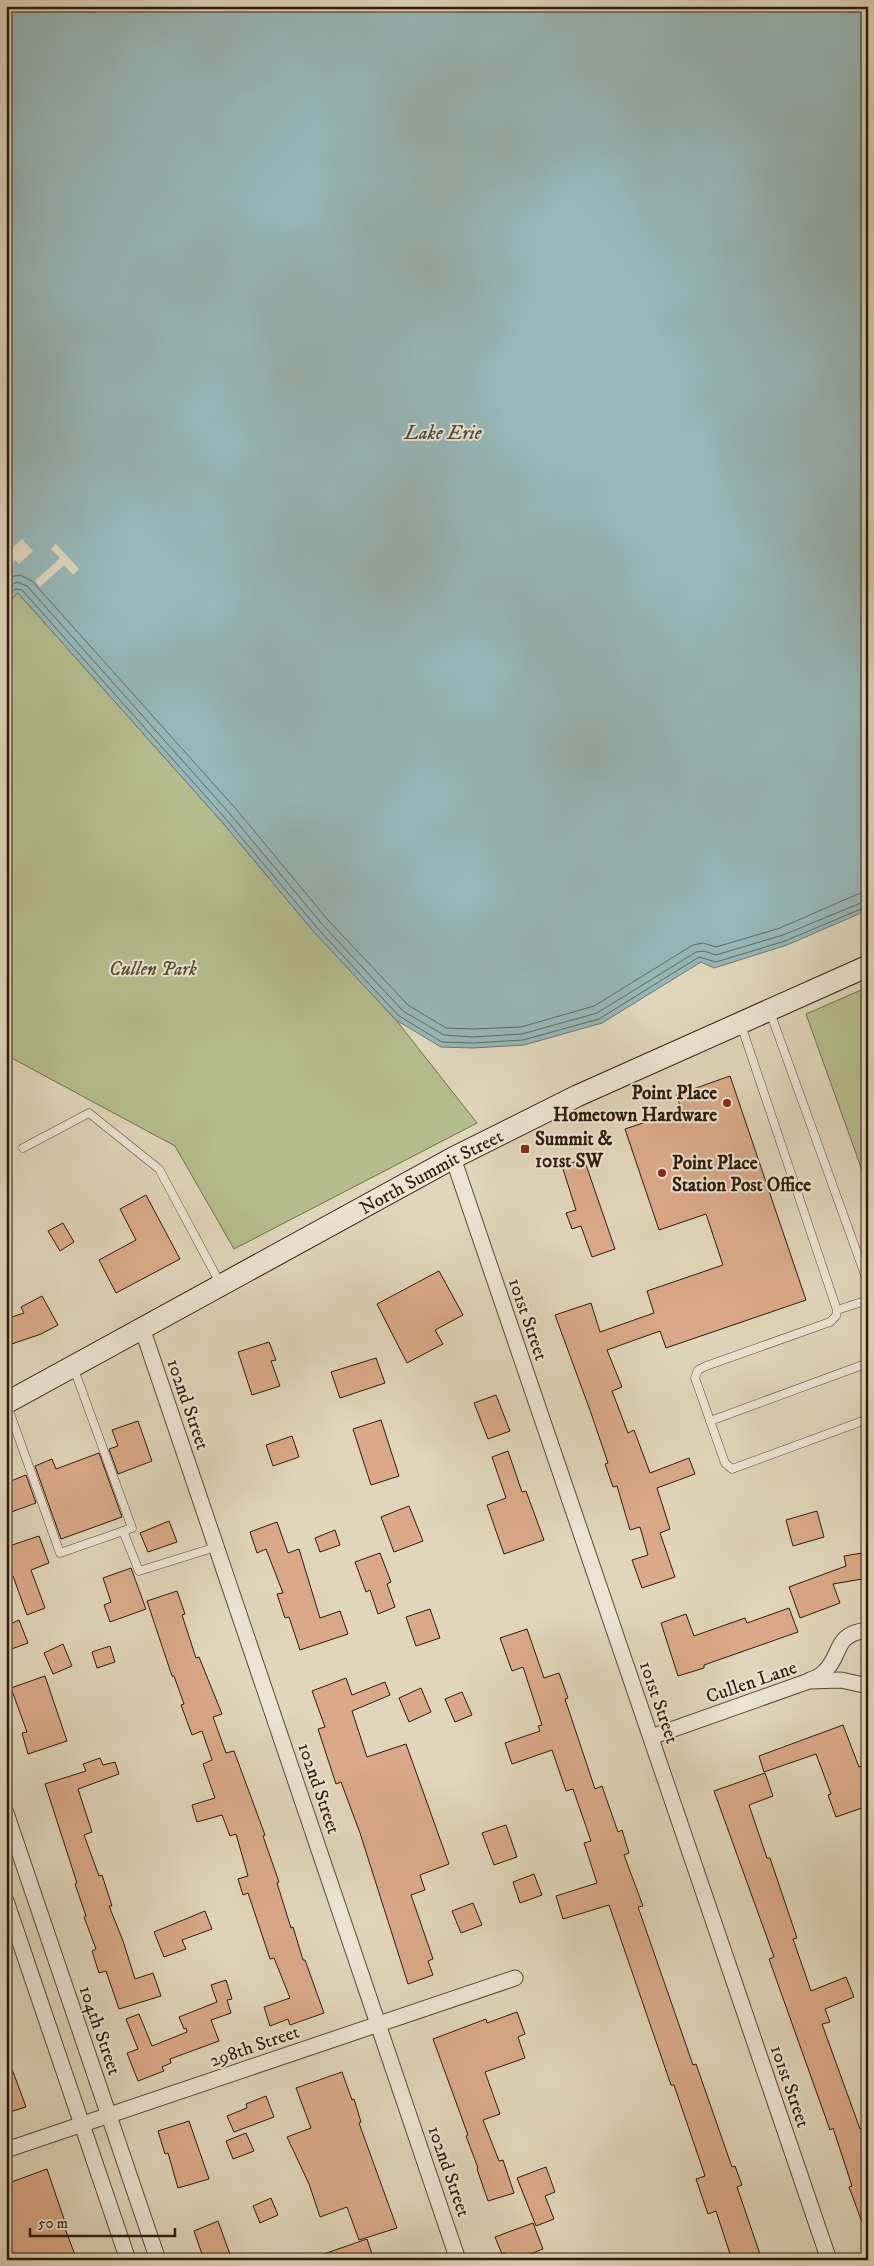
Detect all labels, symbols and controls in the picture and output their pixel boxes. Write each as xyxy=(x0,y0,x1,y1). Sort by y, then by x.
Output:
water label: Lake Erie xyxy=(404,421,483,446)
park label: Cullen Park xyxy=(109,958,197,981)
place label: Point Place Hometown Hardware xyxy=(553,1082,717,1127)
marker: Point Place Hometown Hardware xyxy=(721,1097,733,1109)
street label: North Summit Street xyxy=(356,1125,507,1220)
place label: Summit & 101st SW xyxy=(535,1128,613,1173)
marker: Summit & 101st SW xyxy=(519,1143,531,1155)
place label: Point Place Station Post Office xyxy=(672,1152,811,1197)
marker: Point Place Station Post Office xyxy=(656,1167,668,1179)
street label: 101st Street xyxy=(503,1275,552,1364)
street label: 102nd Street xyxy=(161,1356,214,1453)
street label: Cullen Lane xyxy=(703,1656,800,1709)
street label: 101st Street xyxy=(634,1658,683,1747)
street label: 102nd Street xyxy=(292,1740,345,1837)
street label: 104th Street xyxy=(74,1983,126,2078)
street label: 298th Street xyxy=(207,2020,302,2072)
street label: 101st Street xyxy=(765,2042,814,2131)
street label: 102nd Street xyxy=(422,2123,475,2220)
scale bar xyxy=(30,2206,175,2238)
text: 50 m xyxy=(38,2214,68,2233)

